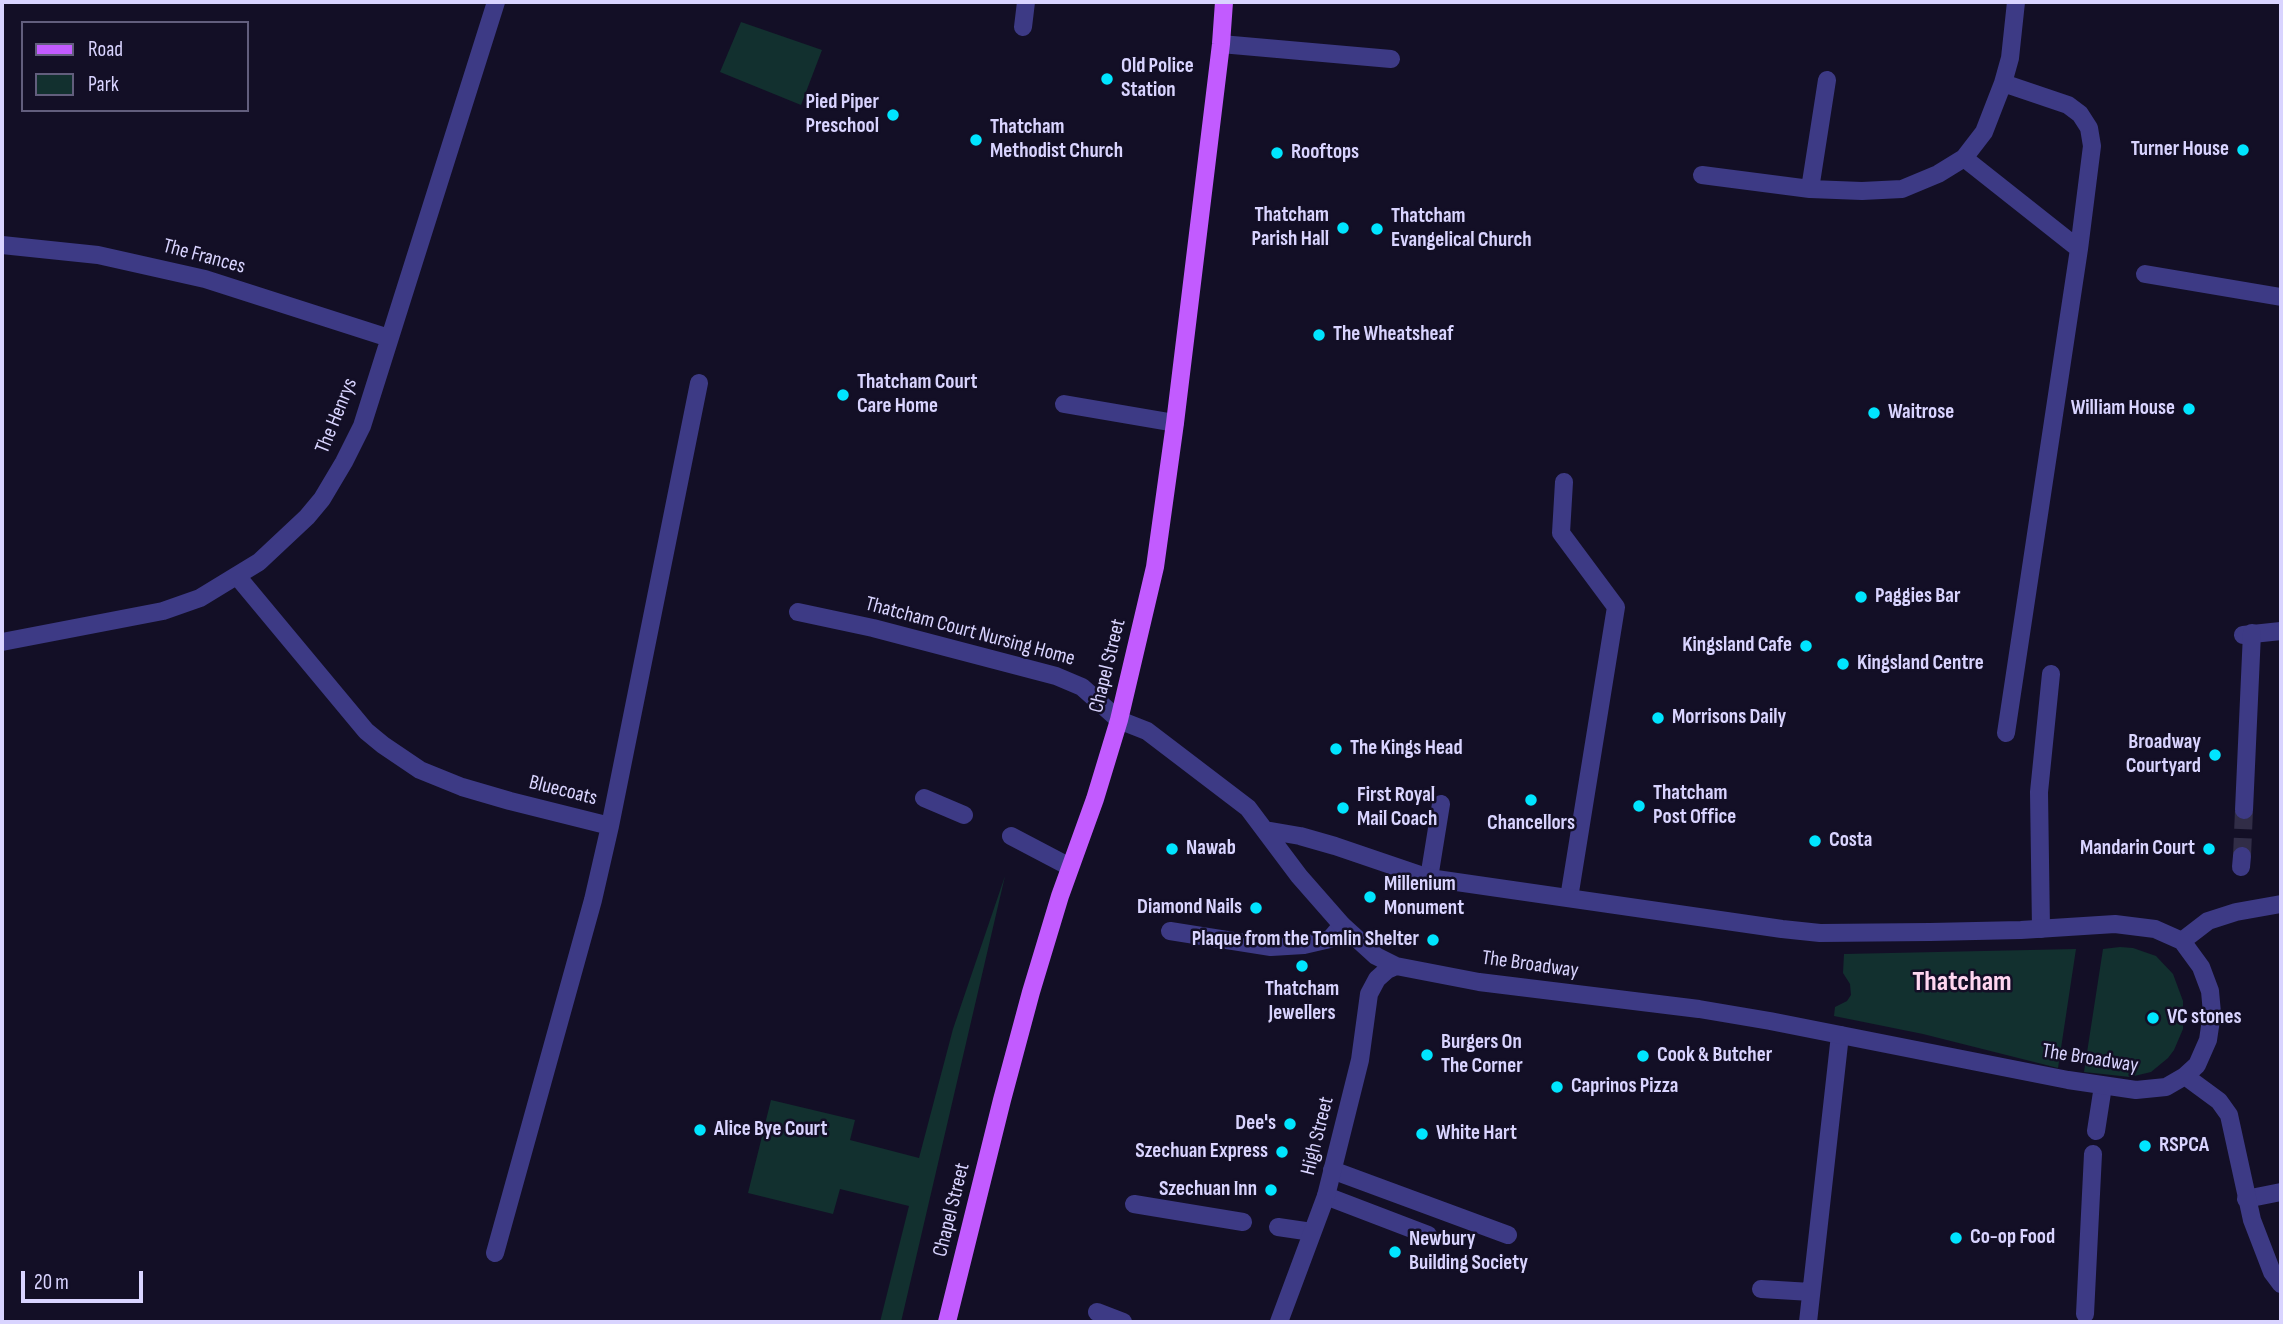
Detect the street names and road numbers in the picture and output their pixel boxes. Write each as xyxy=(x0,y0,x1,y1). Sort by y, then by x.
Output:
street label: The Frances xyxy=(160,234,248,280)
street label: The Henrys xyxy=(311,375,363,457)
street label: Thatcham Court Nursing Home xyxy=(862,592,1078,672)
street label: Chapel Street xyxy=(1084,616,1132,716)
street label: Bluecoats xyxy=(526,770,600,812)
street label: The Broadway xyxy=(1480,946,1580,984)
street label: The Broadway xyxy=(2040,1039,2140,1079)
street label: High Street xyxy=(1296,1094,1340,1178)
street label: Chapel Street xyxy=(928,1160,976,1260)

